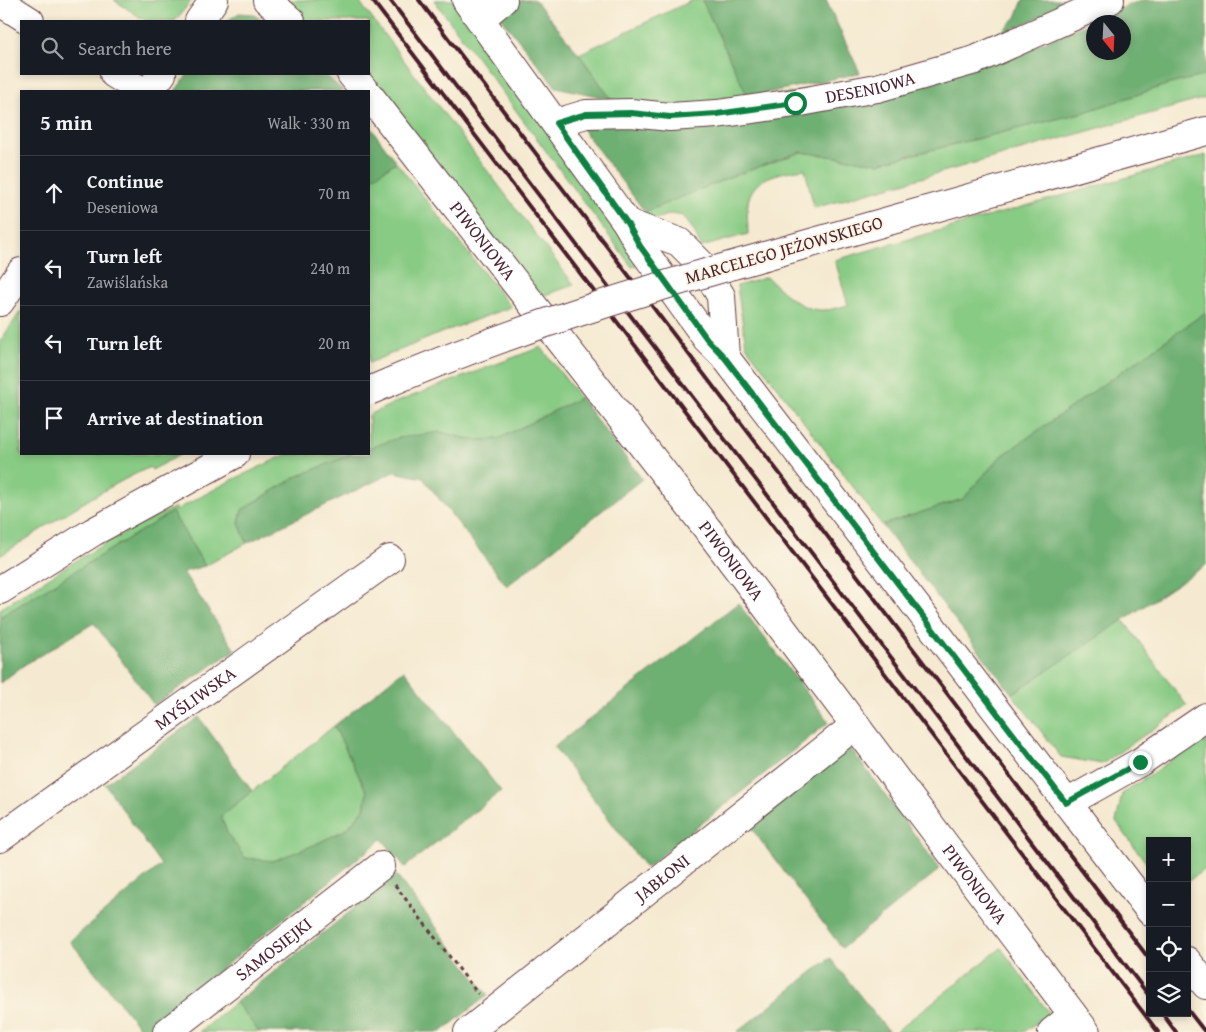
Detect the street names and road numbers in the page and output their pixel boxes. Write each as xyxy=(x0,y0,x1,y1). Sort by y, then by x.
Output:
street label: DESENIOWA xyxy=(823,64,918,110)
street label: PIWONIOWA xyxy=(444,195,523,286)
street label: MARCELEGO JEŻOWSKIEGO xyxy=(682,208,886,291)
street label: PIWONIOWA xyxy=(693,514,771,606)
street label: MYŚLIWSKA xyxy=(149,659,241,736)
street label: PIWONIOWA xyxy=(936,838,1014,930)
street label: JABŁONI xyxy=(627,847,695,909)
street label: SAMOSIEJKI xyxy=(229,910,317,987)

